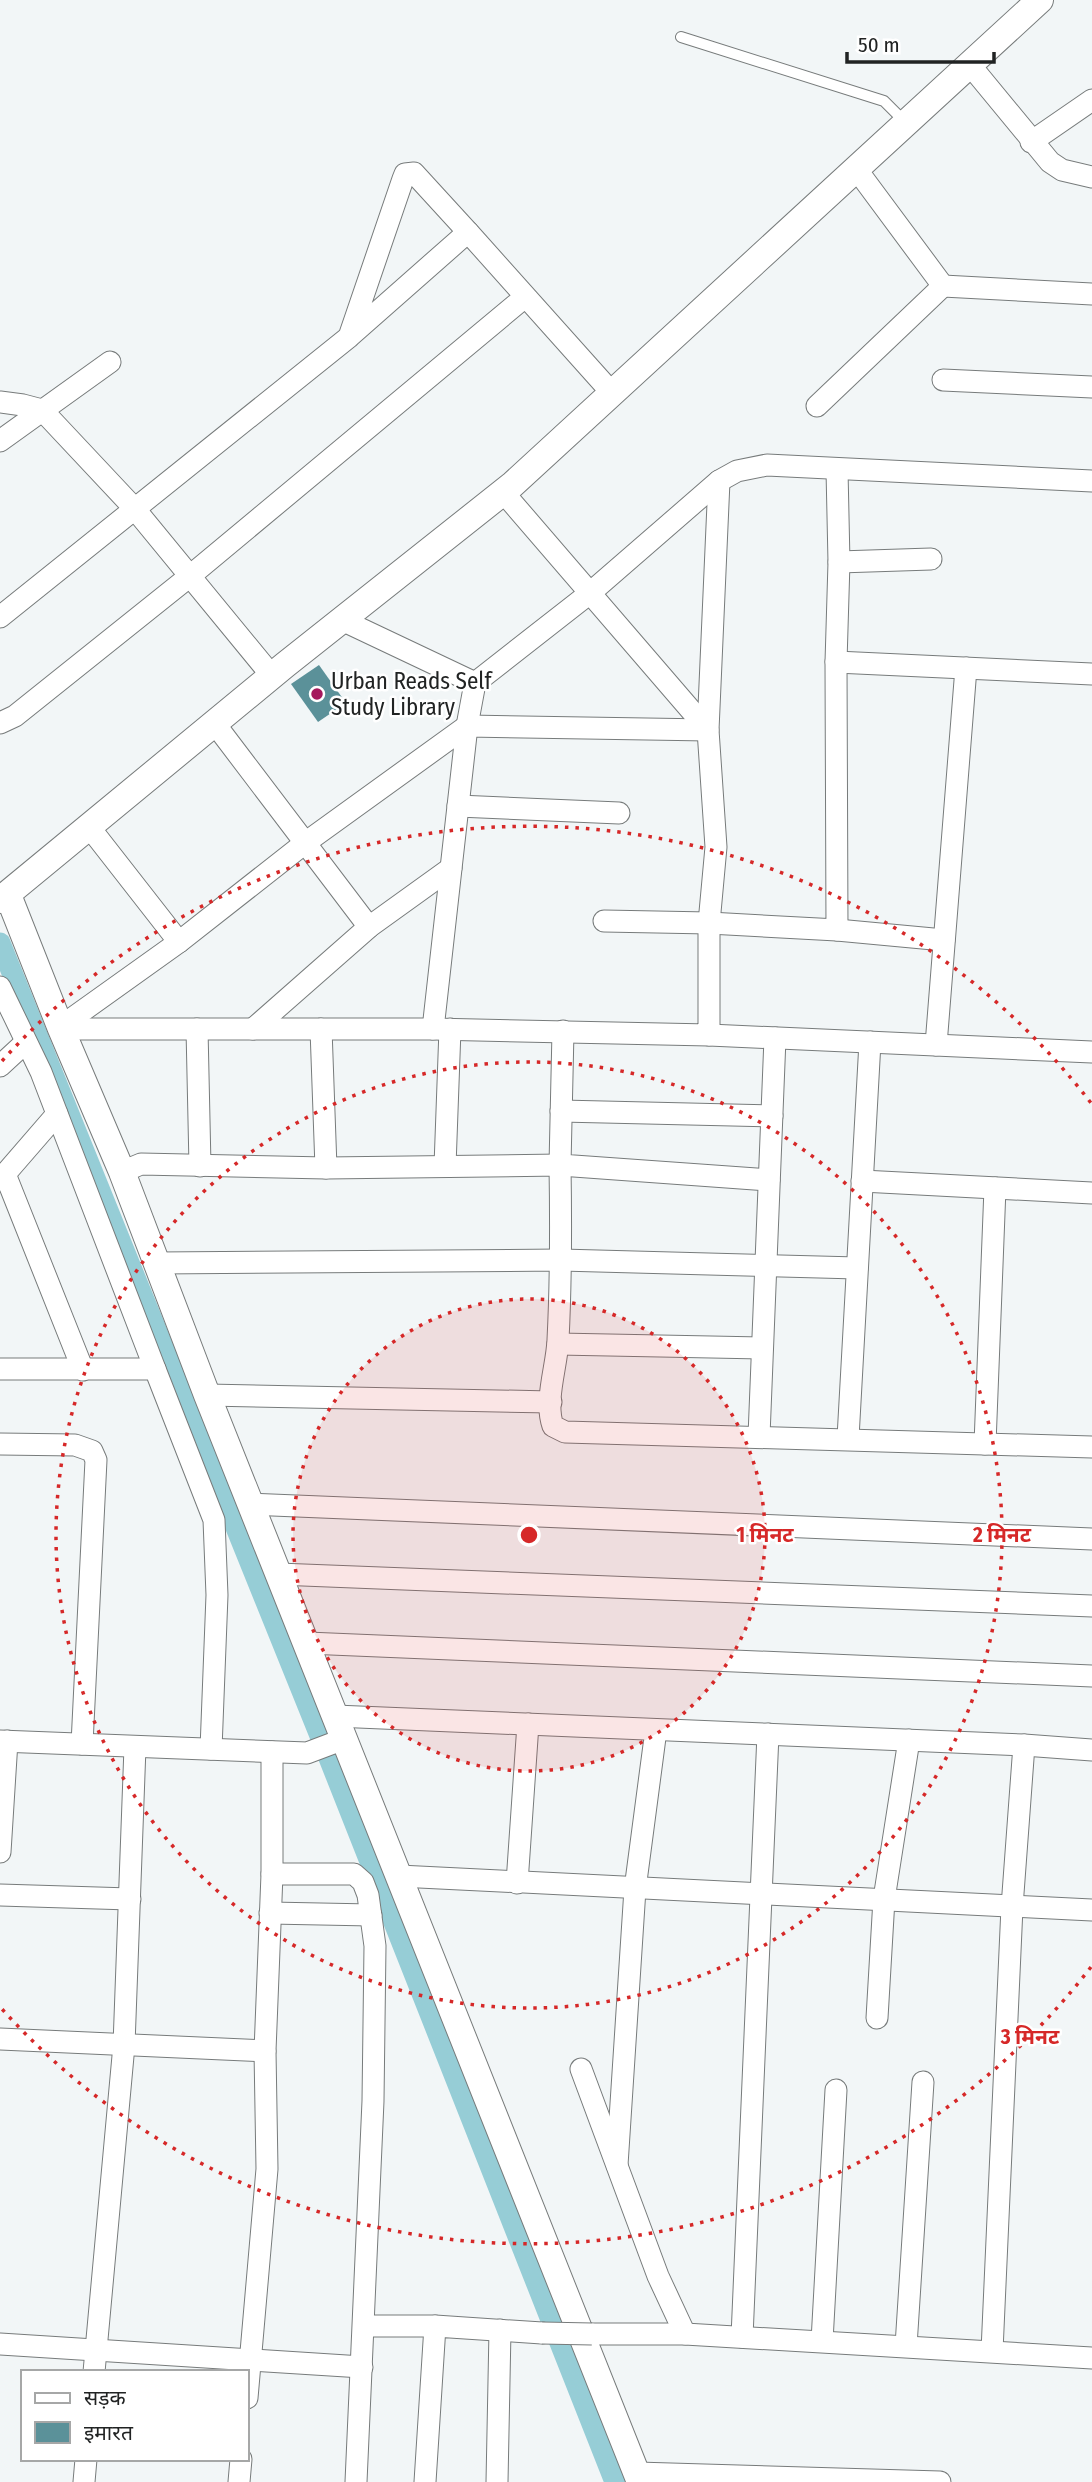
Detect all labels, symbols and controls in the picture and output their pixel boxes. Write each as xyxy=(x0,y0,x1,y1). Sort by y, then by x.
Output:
scale bar xyxy=(847,21,994,65)
text: 50 m xyxy=(858,32,900,58)
place label: Urban Reads Self Study Library xyxy=(331,667,493,721)
marker: Urban Reads Self Study Library xyxy=(309,686,325,702)
text: 1 मिनट xyxy=(736,1522,794,1548)
text: 2 मिनट xyxy=(972,1522,1032,1548)
centre of rings xyxy=(517,1523,541,1547)
text: 3 मिनट xyxy=(1000,2024,1060,2050)
legend xyxy=(21,2370,248,2461)
text: सड़क xyxy=(84,2385,126,2411)
text: इमारत xyxy=(84,2420,134,2446)

